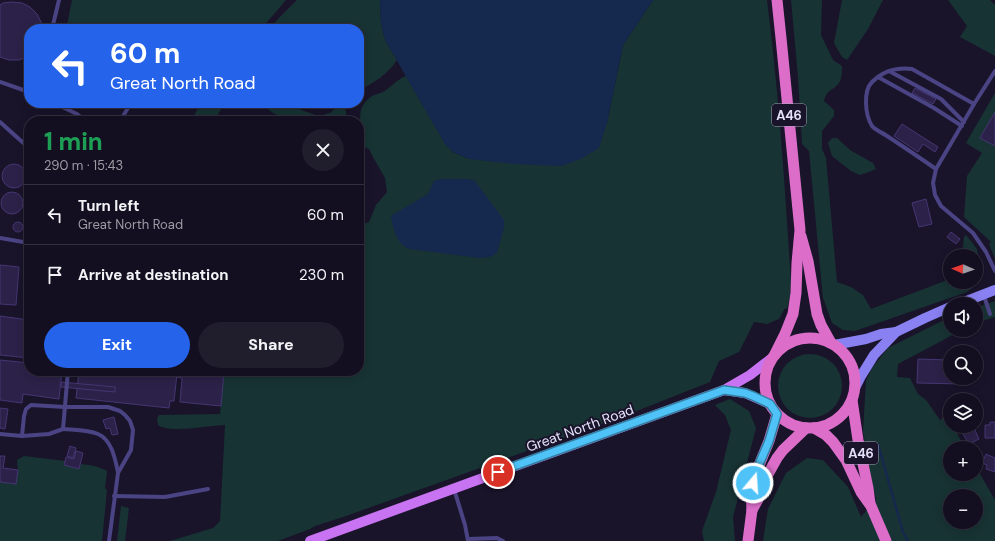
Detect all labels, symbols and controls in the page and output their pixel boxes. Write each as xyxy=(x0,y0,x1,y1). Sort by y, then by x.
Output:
text: 60 m xyxy=(110,35,180,72)
icon: left xyxy=(44,40,96,92)
text: Great North Road xyxy=(110,71,255,95)
road number: A46 xyxy=(772,104,806,126)
text: 1 min xyxy=(44,126,103,157)
button: close xyxy=(302,129,344,171)
text: 290 m · 15:43 xyxy=(44,157,123,174)
text: Turn left xyxy=(78,196,139,216)
icon: left xyxy=(44,204,66,226)
text: 60 m xyxy=(307,205,344,225)
text: Great North Road xyxy=(78,216,183,233)
north arrow xyxy=(943,249,983,289)
map controls xyxy=(943,249,983,529)
icon: arrive xyxy=(44,264,66,286)
text: Arrive at destination xyxy=(78,265,229,285)
text: 230 m xyxy=(299,265,344,285)
button: sound xyxy=(943,297,983,337)
button: Exit xyxy=(44,322,190,368)
button: Share xyxy=(198,322,344,368)
button: search xyxy=(943,345,983,385)
button: layers xyxy=(943,393,983,433)
street label: Great North Road xyxy=(524,400,636,456)
button: + xyxy=(943,441,983,481)
road number: A46 xyxy=(844,442,878,464)
pin xyxy=(481,455,515,489)
icon: arrive xyxy=(487,461,509,483)
position arrow xyxy=(732,462,774,504)
button: − xyxy=(943,489,983,529)

